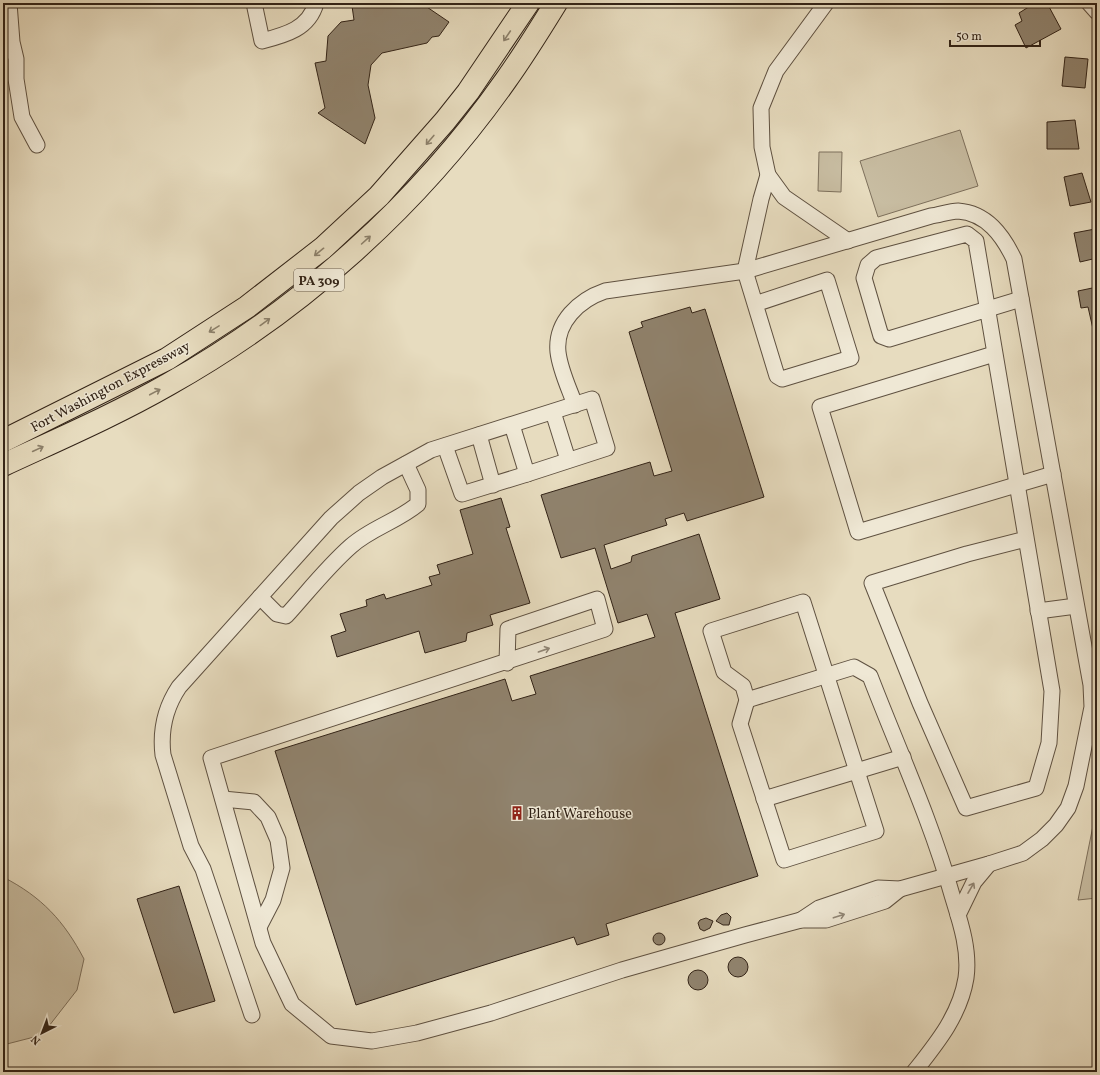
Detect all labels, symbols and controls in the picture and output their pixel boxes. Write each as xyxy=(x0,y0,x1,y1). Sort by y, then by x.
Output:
scale bar xyxy=(950,22,1040,48)
text: 50 m xyxy=(956,29,982,45)
one-way arrow xyxy=(503,30,511,41)
one-way arrow xyxy=(425,134,434,145)
one-way arrow xyxy=(361,235,371,245)
one-way arrow xyxy=(313,248,324,256)
road number: PA 309 xyxy=(294,269,344,291)
one-way arrow xyxy=(259,318,270,326)
one-way arrow xyxy=(209,325,220,333)
street label: Fort Washington Expressway xyxy=(28,337,194,438)
one-way arrow xyxy=(149,387,161,395)
one-way arrow xyxy=(32,444,44,452)
one-way arrow xyxy=(538,646,551,653)
building icon: Plant Warehouse xyxy=(509,805,525,821)
place label: Plant Warehouse xyxy=(528,805,632,824)
one-way arrow xyxy=(967,883,975,894)
one-way arrow xyxy=(833,912,846,919)
north arrow xyxy=(22,1013,62,1053)
text: N xyxy=(28,1031,44,1048)

